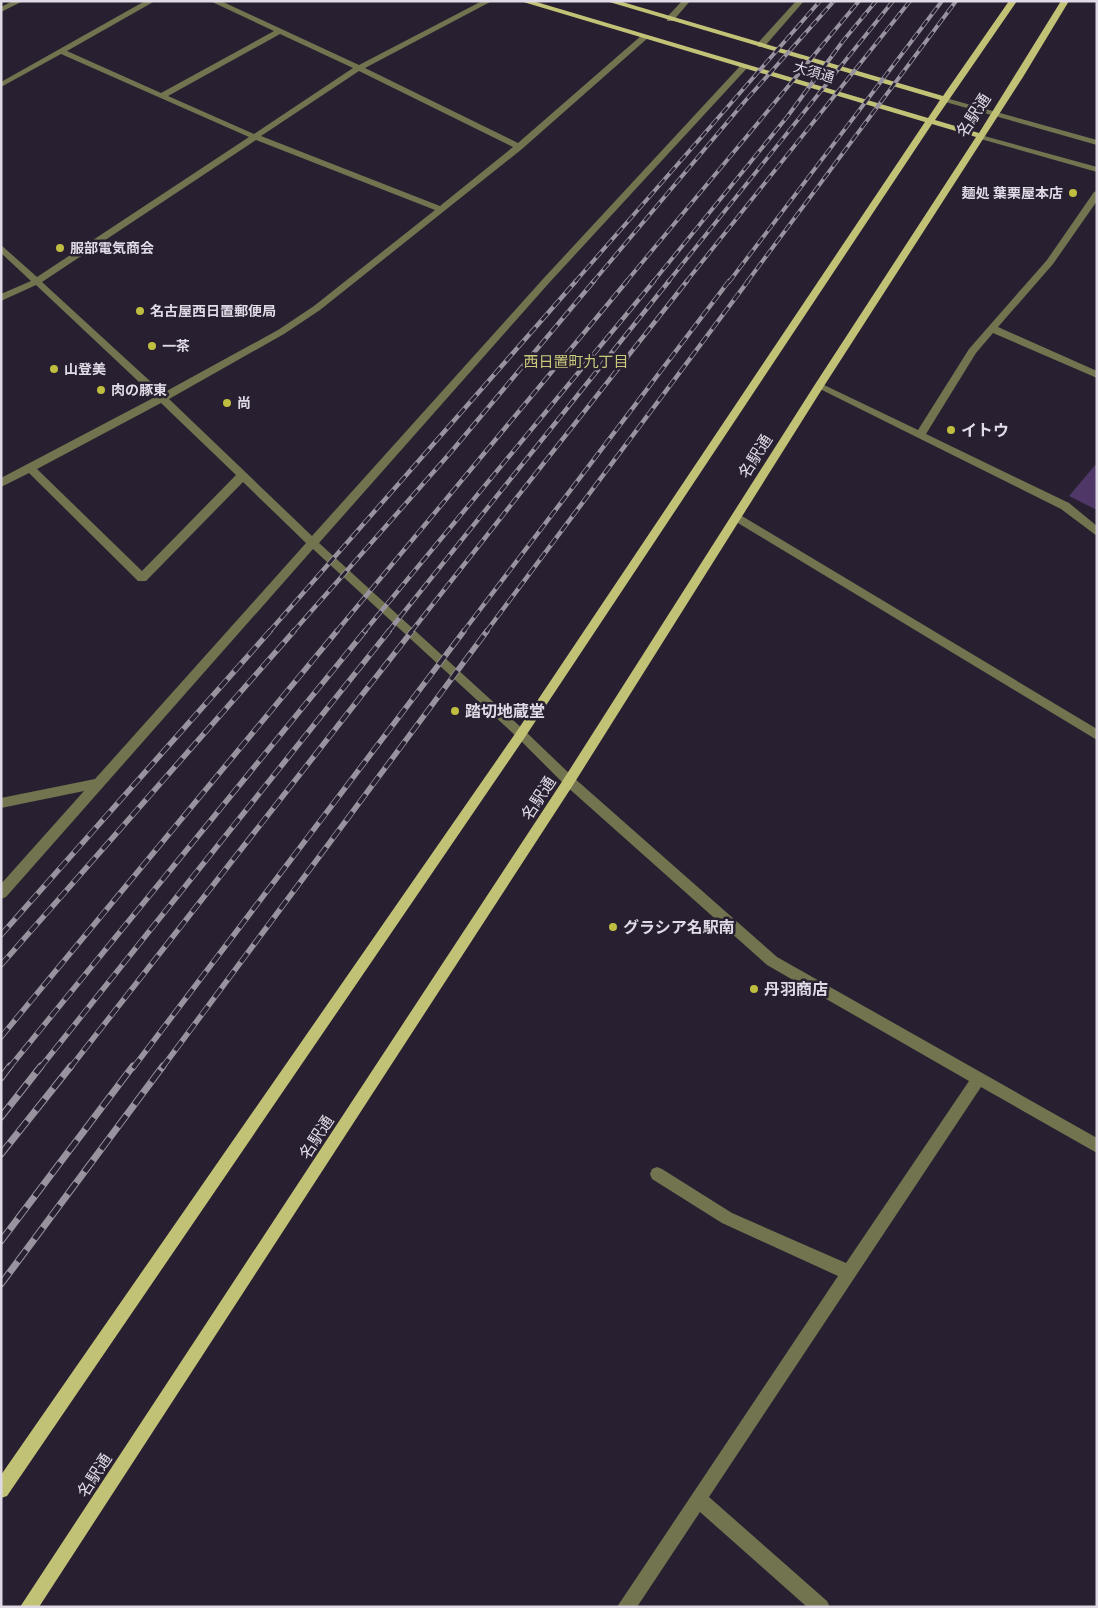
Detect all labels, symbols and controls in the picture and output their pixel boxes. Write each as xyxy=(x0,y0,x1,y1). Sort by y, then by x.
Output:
street label: 大須通 xyxy=(792,57,837,86)
street label: 名駅通 xyxy=(952,89,994,140)
place label: 麺処 葉栗屋本店 xyxy=(962,184,1063,201)
marker: 麺処 葉栗屋本店 xyxy=(1067,187,1079,199)
place label: 服部電気商会 xyxy=(70,239,154,256)
marker: 服部電気商会 xyxy=(54,242,66,254)
place label: 名古屋西日置郵便局 xyxy=(150,302,276,319)
marker: 名古屋西日置郵便局 xyxy=(134,305,146,317)
place label: 一茶 xyxy=(162,337,190,354)
marker: 一茶 xyxy=(146,340,158,352)
district label: 西日置町九丁目 xyxy=(523,352,629,370)
place label: 山登美 xyxy=(64,360,106,377)
marker: 山登美 xyxy=(48,363,60,375)
place label: 肉の豚東 xyxy=(111,381,167,398)
marker: 肉の豚東 xyxy=(95,384,107,396)
place label: 尚 xyxy=(237,394,251,411)
marker: 尚 xyxy=(221,397,233,409)
place label: イトウ xyxy=(961,420,1009,439)
marker: イトウ xyxy=(945,424,957,436)
street label: 名駅通 xyxy=(734,430,775,481)
place label: 踏切地蔵堂 xyxy=(465,701,545,720)
marker: 踏切地蔵堂 xyxy=(449,705,461,717)
street label: 名駅通 xyxy=(517,772,559,823)
place label: グラシア名駅南 xyxy=(623,917,735,936)
marker: グラシア名駅南 xyxy=(607,921,619,933)
place label: 丹羽商店 xyxy=(764,979,828,998)
marker: 丹羽商店 xyxy=(748,983,760,995)
street label: 名駅通 xyxy=(295,1111,337,1162)
street label: 名駅通 xyxy=(73,1449,115,1500)

